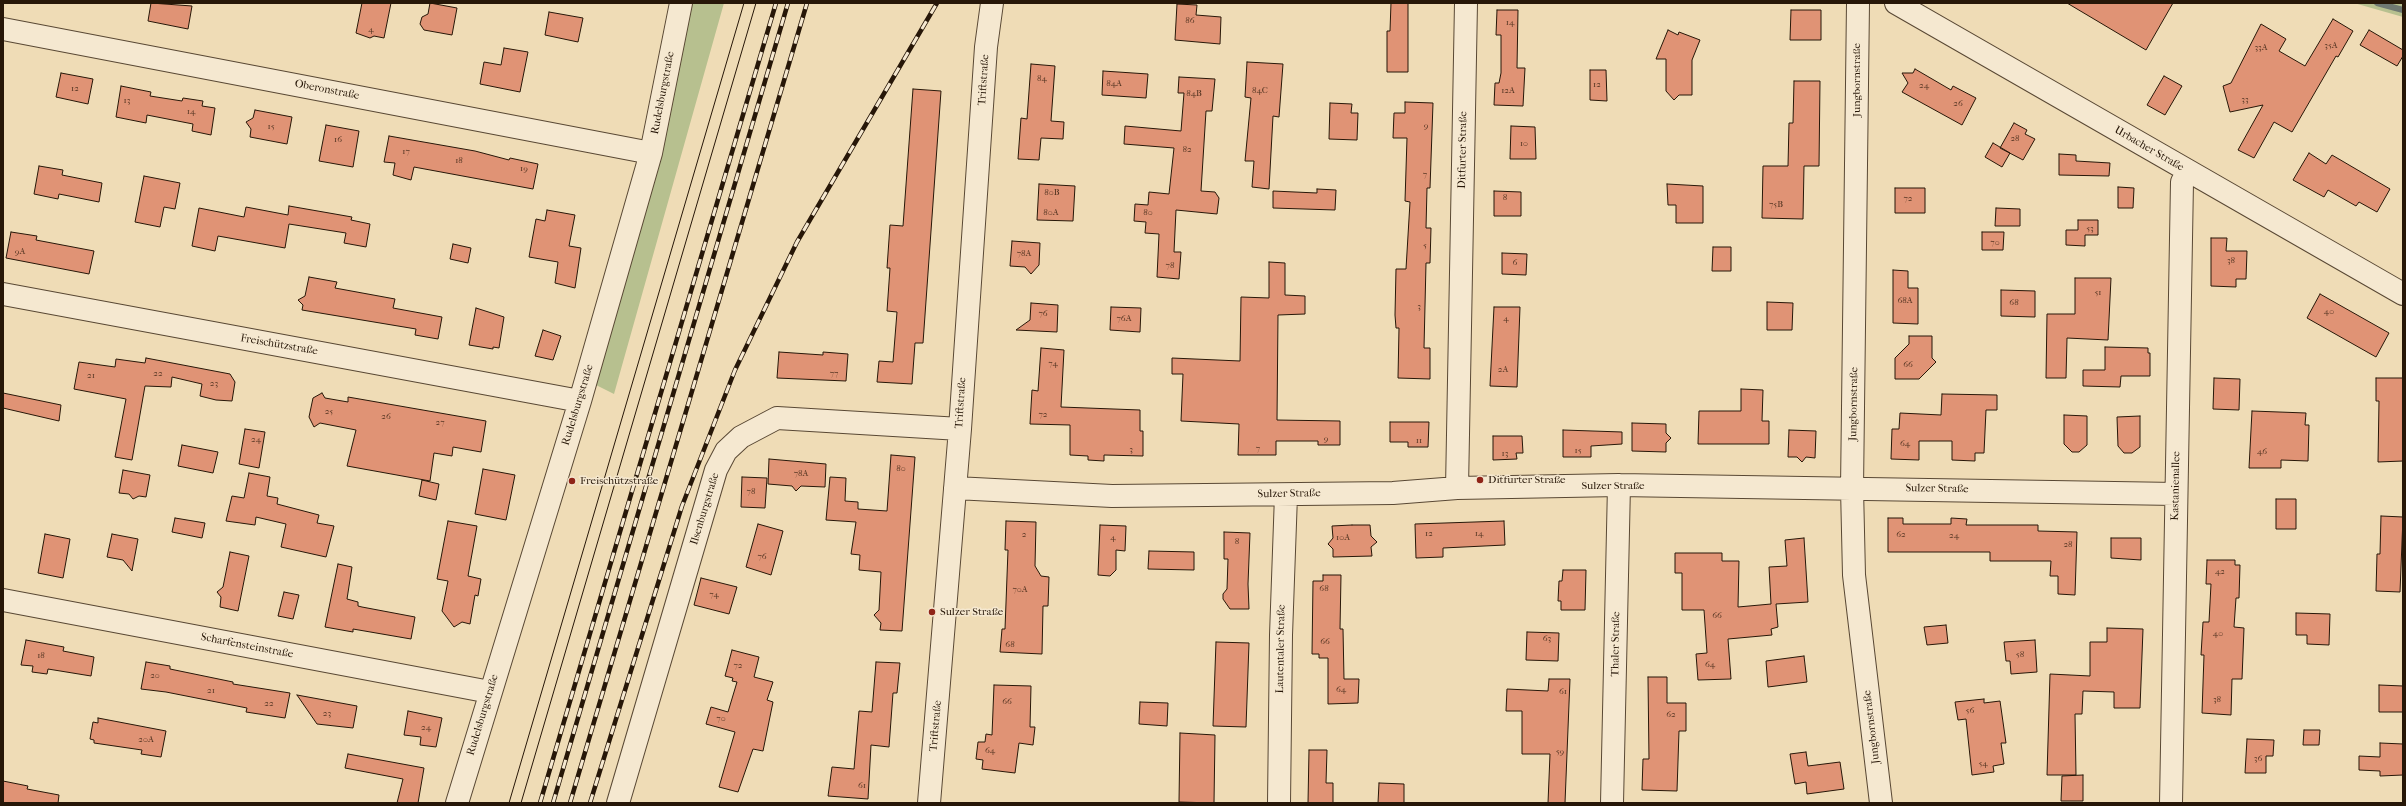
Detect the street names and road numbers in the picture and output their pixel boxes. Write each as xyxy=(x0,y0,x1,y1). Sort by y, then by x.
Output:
street label: Jungbornstraße xyxy=(1850,43,1864,117)
street label: Rudelsburgstraße xyxy=(648,50,678,136)
street label: Triftstraße xyxy=(976,54,992,106)
street label: Oberonstraße xyxy=(294,77,360,103)
street label: Ditfurter Straße xyxy=(1456,111,1470,189)
street label: Urbacher Straße xyxy=(2112,124,2186,174)
street label: Freischützstraße xyxy=(239,332,319,358)
street label: Rudelsburgstraße xyxy=(559,363,597,447)
street label: Jungbornstraße xyxy=(1847,367,1861,441)
street label: Triftstraße xyxy=(953,377,969,429)
street label: Kastanienallee xyxy=(2169,451,2183,521)
street label: Ilsenburgstraße xyxy=(688,471,722,547)
street label: Sulzer Straße xyxy=(1581,479,1645,493)
street label: Sulzer Straße xyxy=(1905,482,1969,496)
street label: Sulzer Straße xyxy=(1257,487,1321,501)
street label: Lautentaler Straße xyxy=(1274,604,1288,694)
street label: Thaler Straße xyxy=(1609,611,1623,677)
street label: Scharfensteinstraße xyxy=(200,631,294,661)
street label: Rudelsburgstraße xyxy=(464,673,502,757)
street label: Jungbornstraße xyxy=(1861,689,1883,765)
street label: Triftstraße xyxy=(927,700,945,752)

